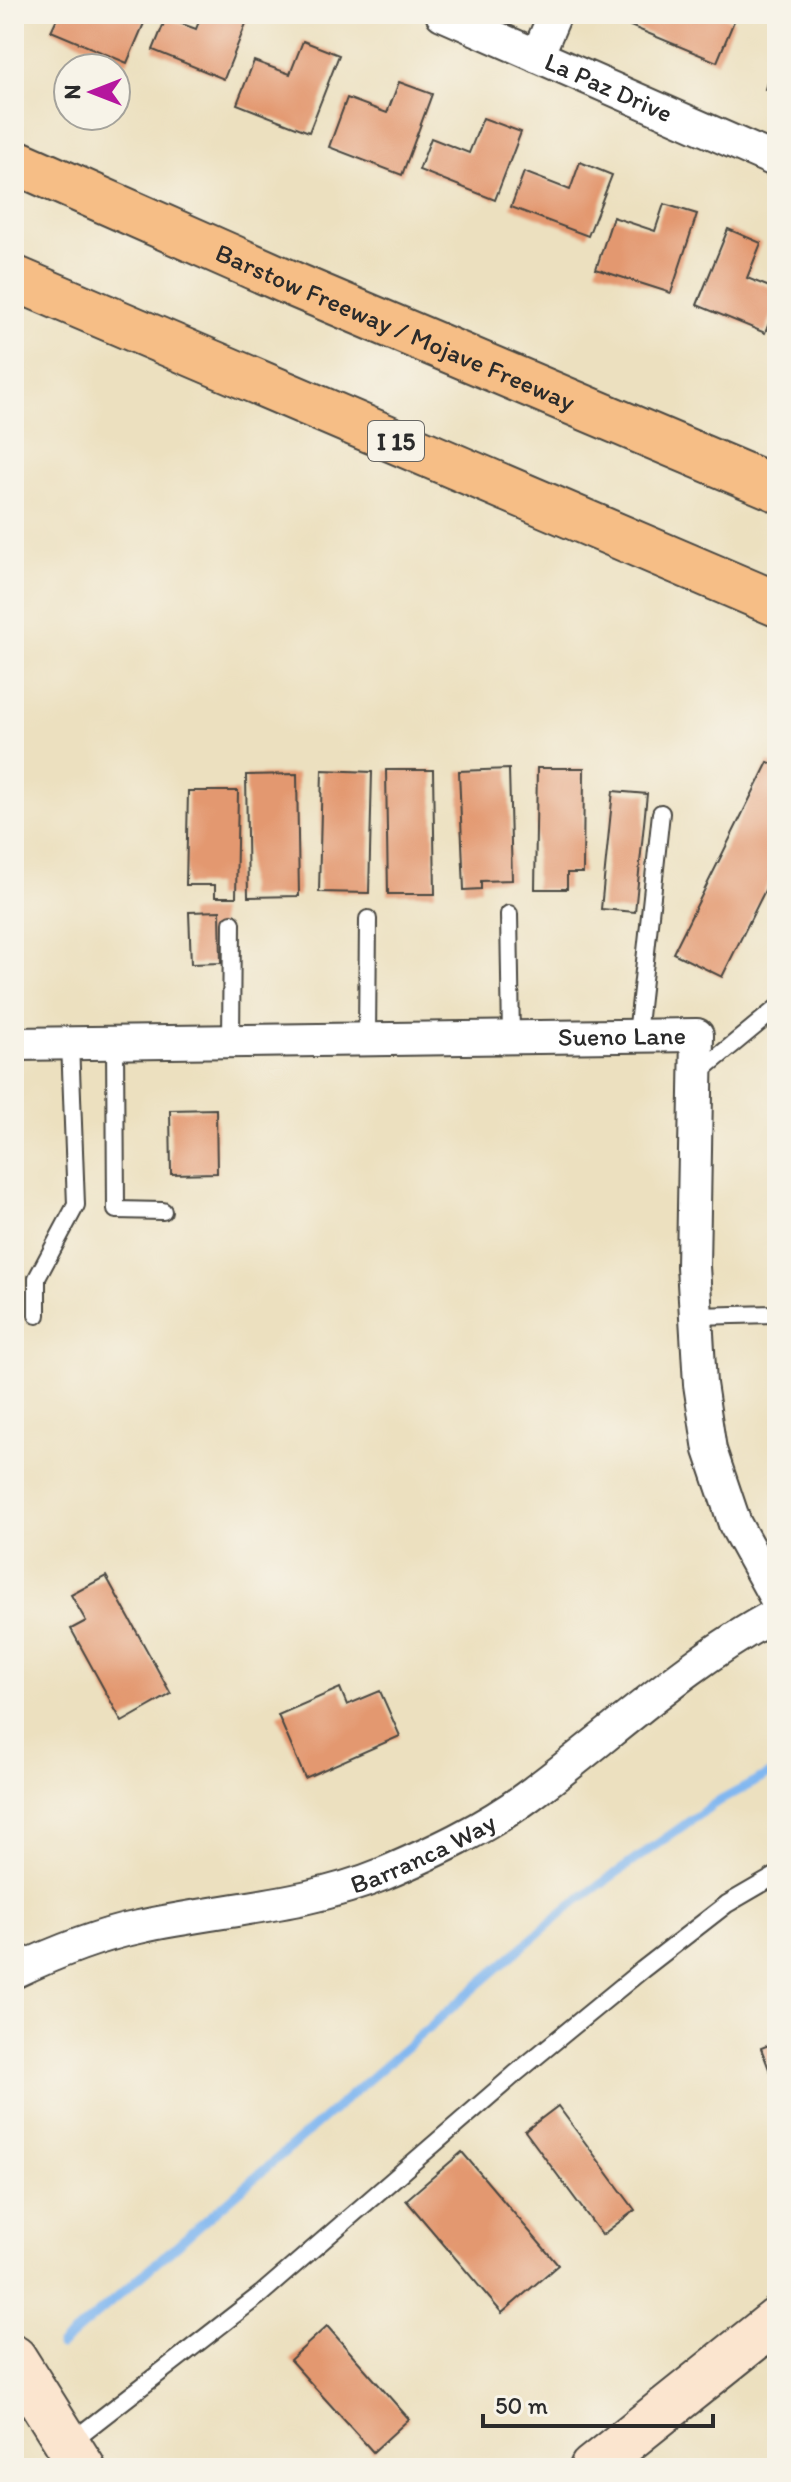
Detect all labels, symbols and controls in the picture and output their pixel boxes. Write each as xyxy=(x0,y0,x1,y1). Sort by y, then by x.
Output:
street label: La Paz Drive xyxy=(540,45,677,129)
north arrow xyxy=(52,52,132,132)
text: N xyxy=(59,85,86,99)
street label: Barstow Freeway / Mojave Freeway xyxy=(211,236,580,418)
road number: I 15 xyxy=(368,421,424,461)
street label: Sueno Lane xyxy=(558,1019,686,1053)
street label: Barranca Way xyxy=(346,1806,501,1901)
scale bar xyxy=(483,2378,713,2428)
text: 50 m xyxy=(495,2391,548,2420)

